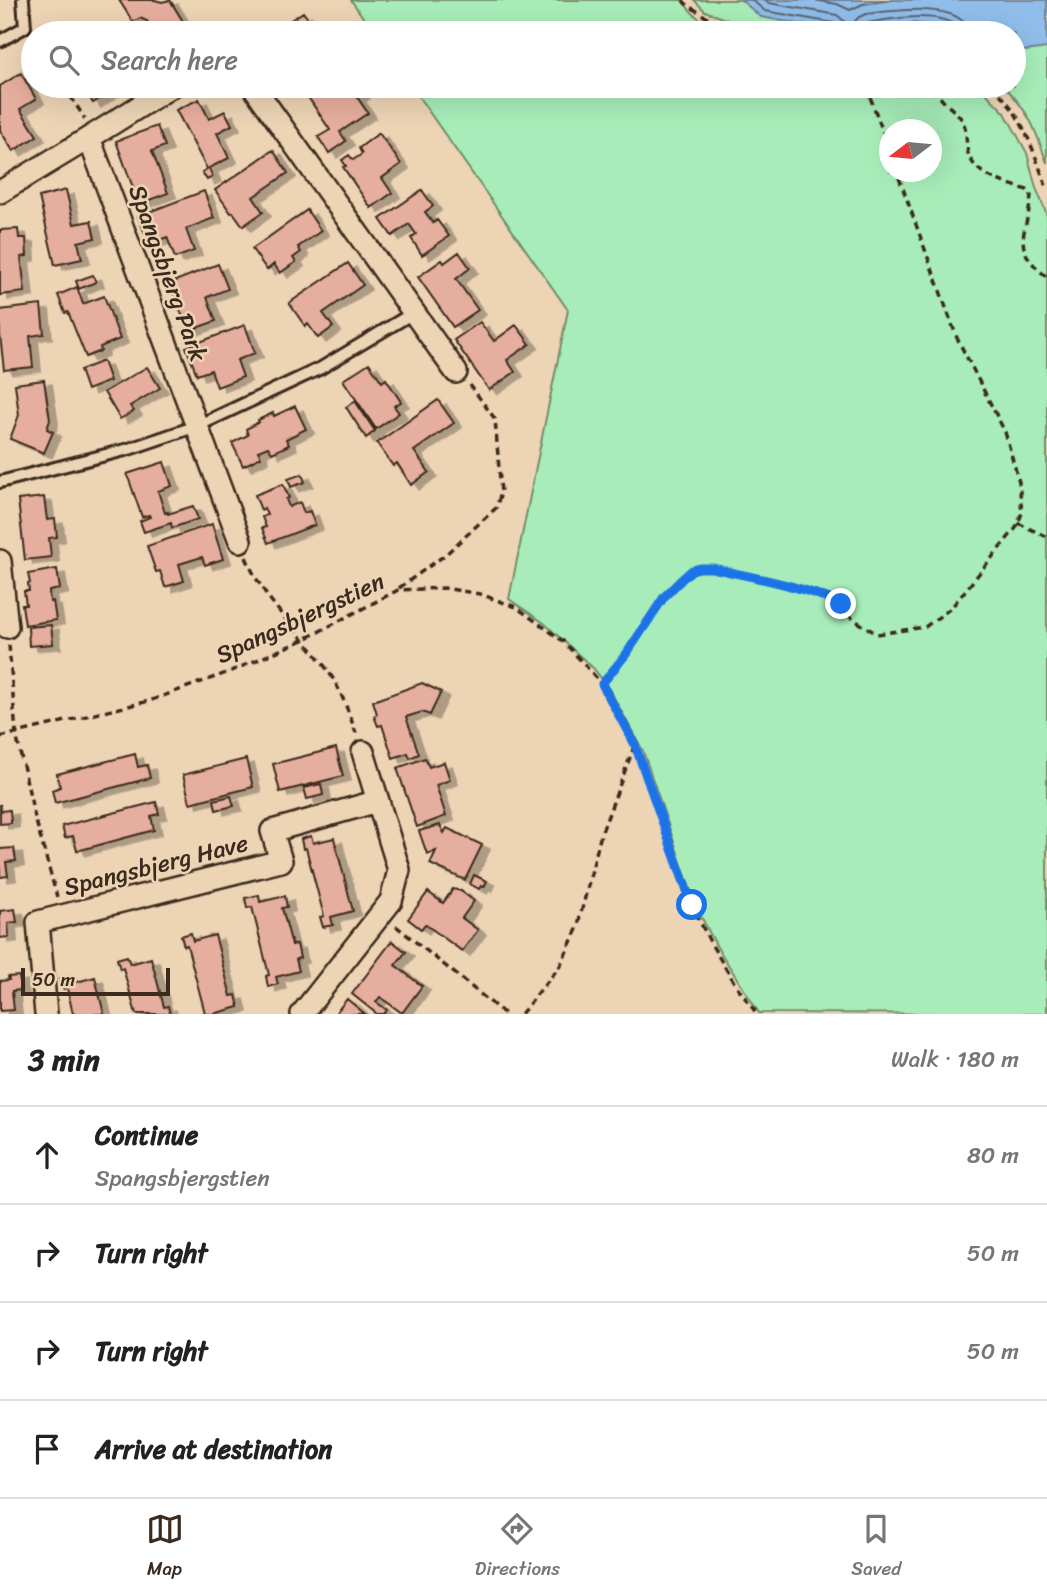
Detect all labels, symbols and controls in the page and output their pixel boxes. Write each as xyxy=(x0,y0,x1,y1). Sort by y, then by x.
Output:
search box xyxy=(21,21,1026,98)
text: Search here xyxy=(101,37,238,83)
icon: search xyxy=(45,41,83,79)
north arrow xyxy=(879,119,942,182)
street label: Spangsbjerg Park xyxy=(117,179,220,368)
street label: Spangsbjergstien xyxy=(209,560,392,676)
route end xyxy=(825,588,856,619)
street label: Spangsbjerg Have xyxy=(59,822,253,908)
route start xyxy=(676,889,707,920)
text: 50 m xyxy=(32,963,75,996)
scale bar xyxy=(21,965,170,997)
text: 3 min xyxy=(28,1033,100,1087)
text: Walk · 180 m xyxy=(891,1039,1019,1080)
text: Continue xyxy=(95,1112,198,1158)
text: 80 m xyxy=(967,1135,1019,1176)
icon: ahead xyxy=(28,1136,66,1174)
text: Spangsbjergstien xyxy=(95,1158,270,1199)
text: Turn right xyxy=(95,1230,208,1276)
text: 50 m xyxy=(967,1233,1019,1274)
icon: right xyxy=(28,1234,66,1272)
text: Turn right xyxy=(95,1328,208,1374)
text: 50 m xyxy=(967,1331,1019,1372)
icon: right xyxy=(28,1332,66,1370)
text: Arrive at destination xyxy=(95,1426,332,1472)
icon: arrive xyxy=(28,1430,66,1468)
tab: Map xyxy=(146,1510,184,1585)
tab: Directions xyxy=(475,1510,560,1585)
tab: Saved xyxy=(851,1510,901,1585)

